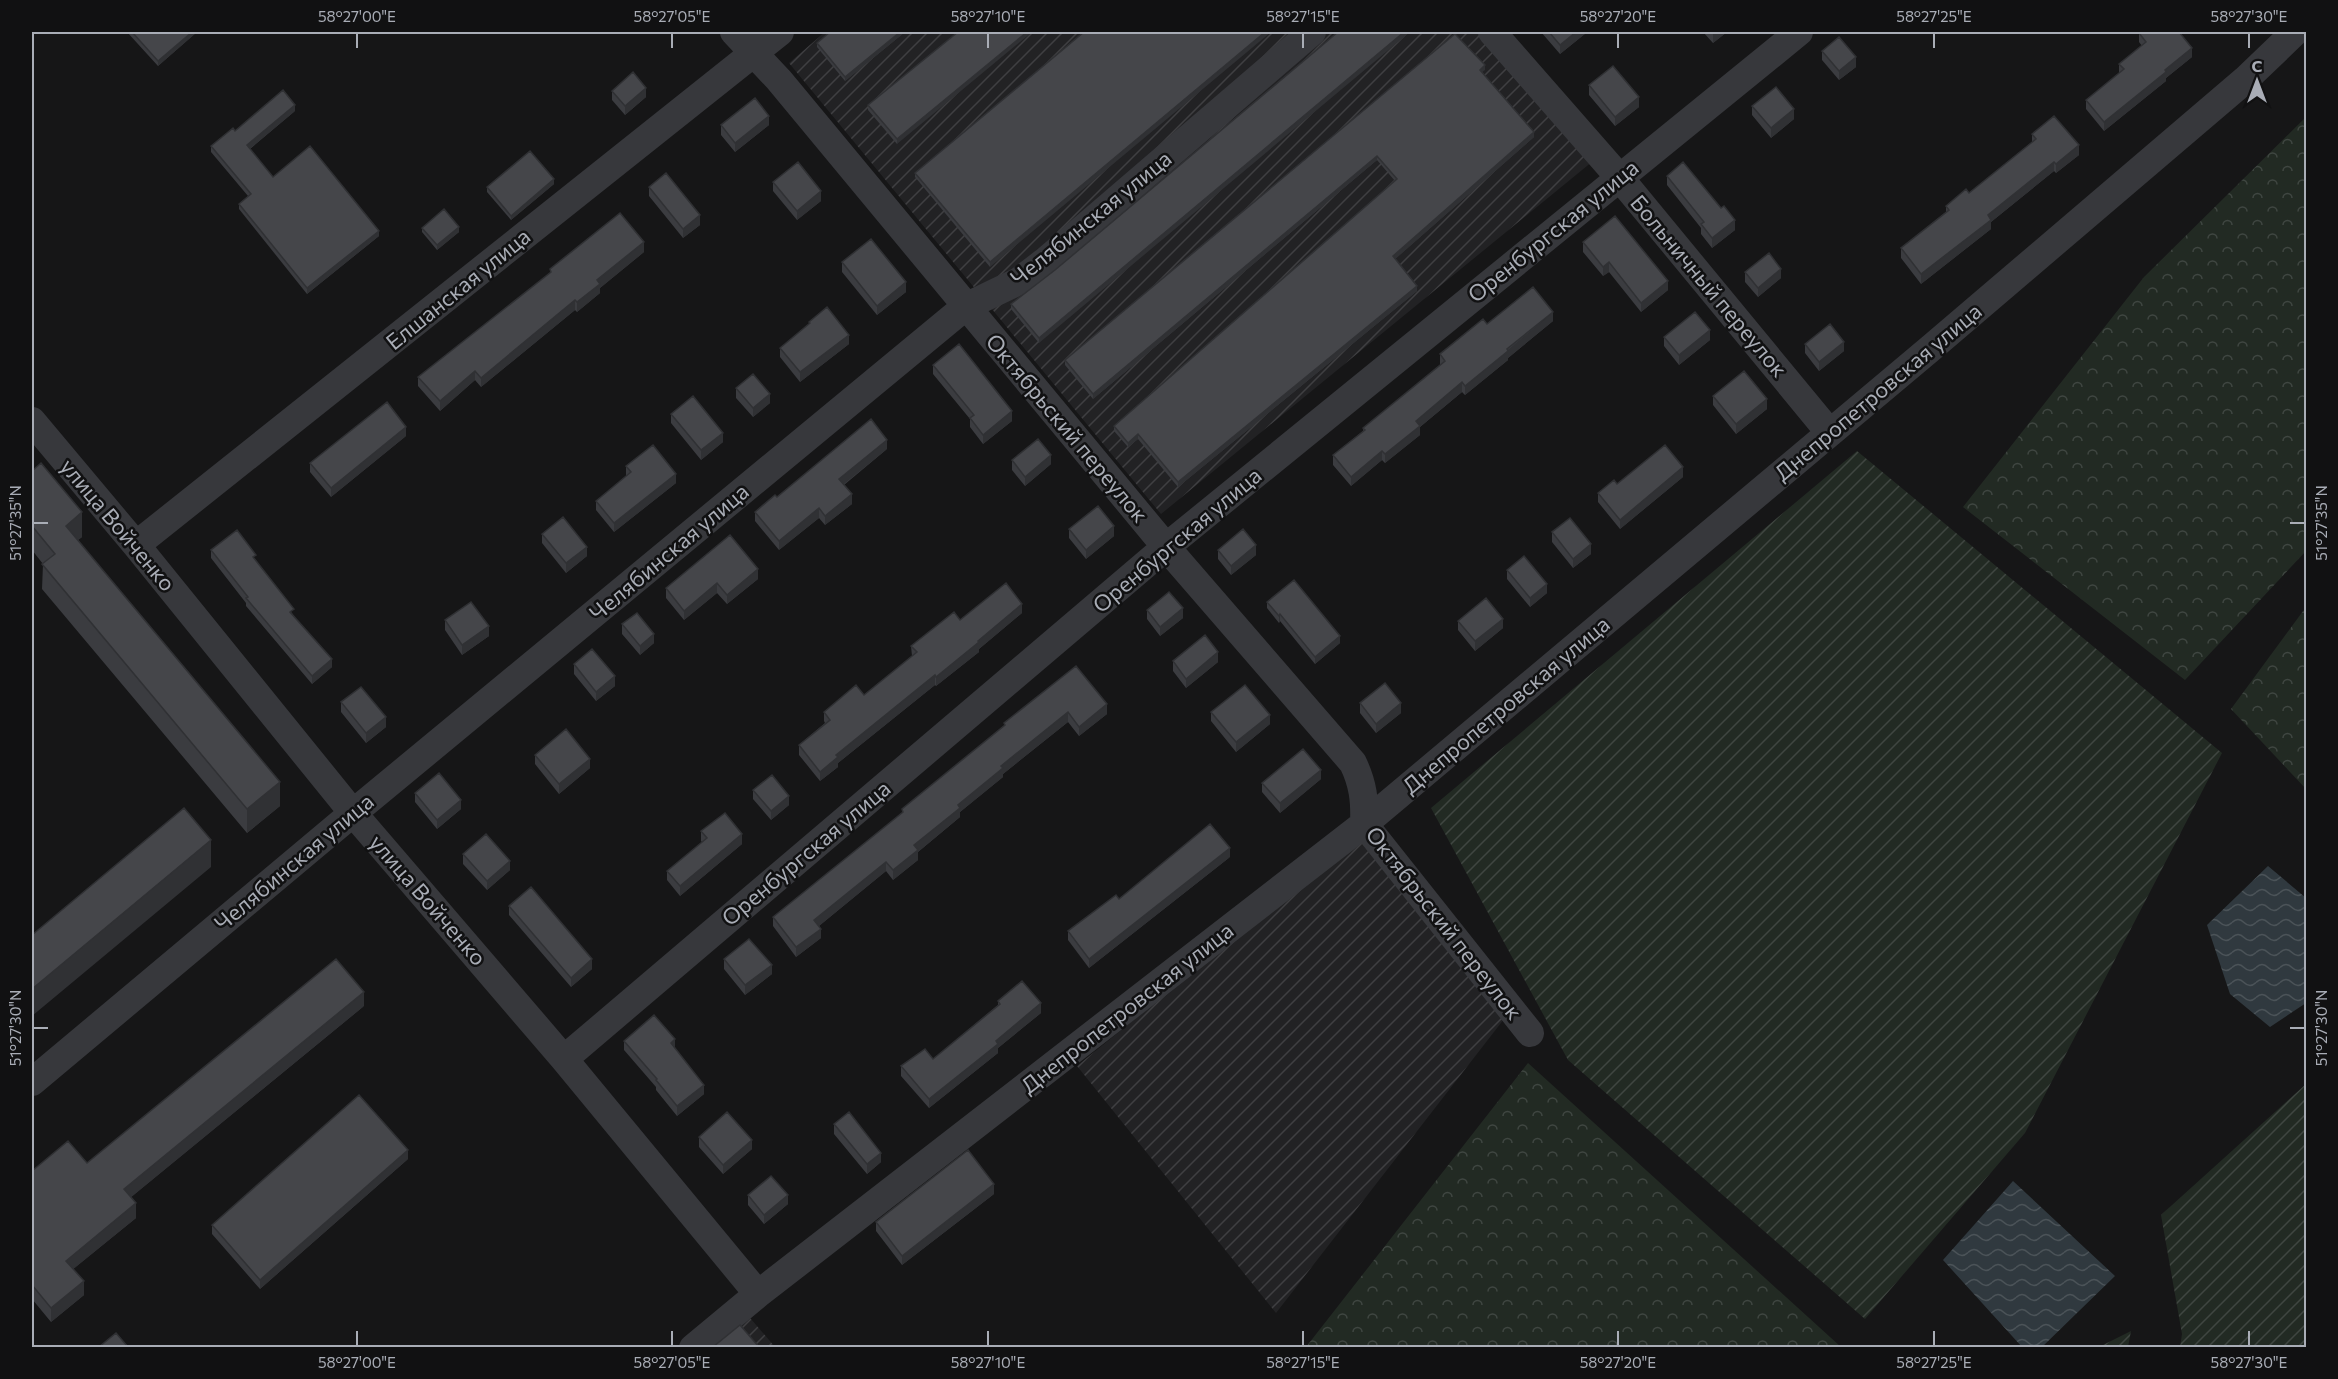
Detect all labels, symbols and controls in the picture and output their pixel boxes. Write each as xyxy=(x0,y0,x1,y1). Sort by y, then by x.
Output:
text: 58°27'00"E xyxy=(318,7,396,25)
text: 58°27'05"E xyxy=(634,7,711,25)
text: 58°27'10"E xyxy=(951,7,1025,25)
text: 58°27'15"E xyxy=(1266,7,1340,25)
text: 58°27'20"E xyxy=(1580,7,1656,25)
text: 58°27'25"E xyxy=(1896,7,1972,25)
text: 58°27'30"E xyxy=(2211,7,2287,25)
north arrow xyxy=(2227,51,2287,111)
text: С xyxy=(2252,56,2263,75)
street label: Челябинская улица xyxy=(1005,144,1177,291)
street label: Оренбургская улица xyxy=(1462,154,1643,308)
street label: Больничный переулок xyxy=(1625,189,1794,382)
street label: Елшанская улица xyxy=(380,222,535,355)
street label: Днепропетровская улица xyxy=(1769,297,1987,486)
street label: Октябрьский переулок xyxy=(981,328,1154,528)
street label: улица Войченко xyxy=(55,453,182,596)
street label: Оренбургская улица xyxy=(1087,461,1266,618)
street label: Челябинская улица xyxy=(584,477,754,626)
text: 51°27'35"N xyxy=(6,485,24,561)
text: 51°27'35"N xyxy=(2312,485,2330,561)
street label: Днепропетровская улица xyxy=(1397,610,1615,799)
street label: Оренбургская улица xyxy=(716,774,895,931)
street label: Челябинская улица xyxy=(209,787,379,936)
street label: Октябрьский переулок xyxy=(1361,821,1528,1025)
street label: улица Войченко xyxy=(364,829,493,971)
street label: Днепропетровская улица xyxy=(1015,916,1238,1099)
text: 51°27'30"N xyxy=(6,990,24,1066)
text: 51°27'30"N xyxy=(2312,990,2330,1066)
text: 58°27'00"E xyxy=(318,1353,396,1371)
text: 58°27'05"E xyxy=(634,1353,711,1371)
text: 58°27'10"E xyxy=(951,1353,1025,1371)
text: 58°27'15"E xyxy=(1266,1353,1340,1371)
text: 58°27'20"E xyxy=(1580,1353,1656,1371)
text: 58°27'25"E xyxy=(1896,1353,1972,1371)
text: 58°27'30"E xyxy=(2211,1353,2287,1371)

